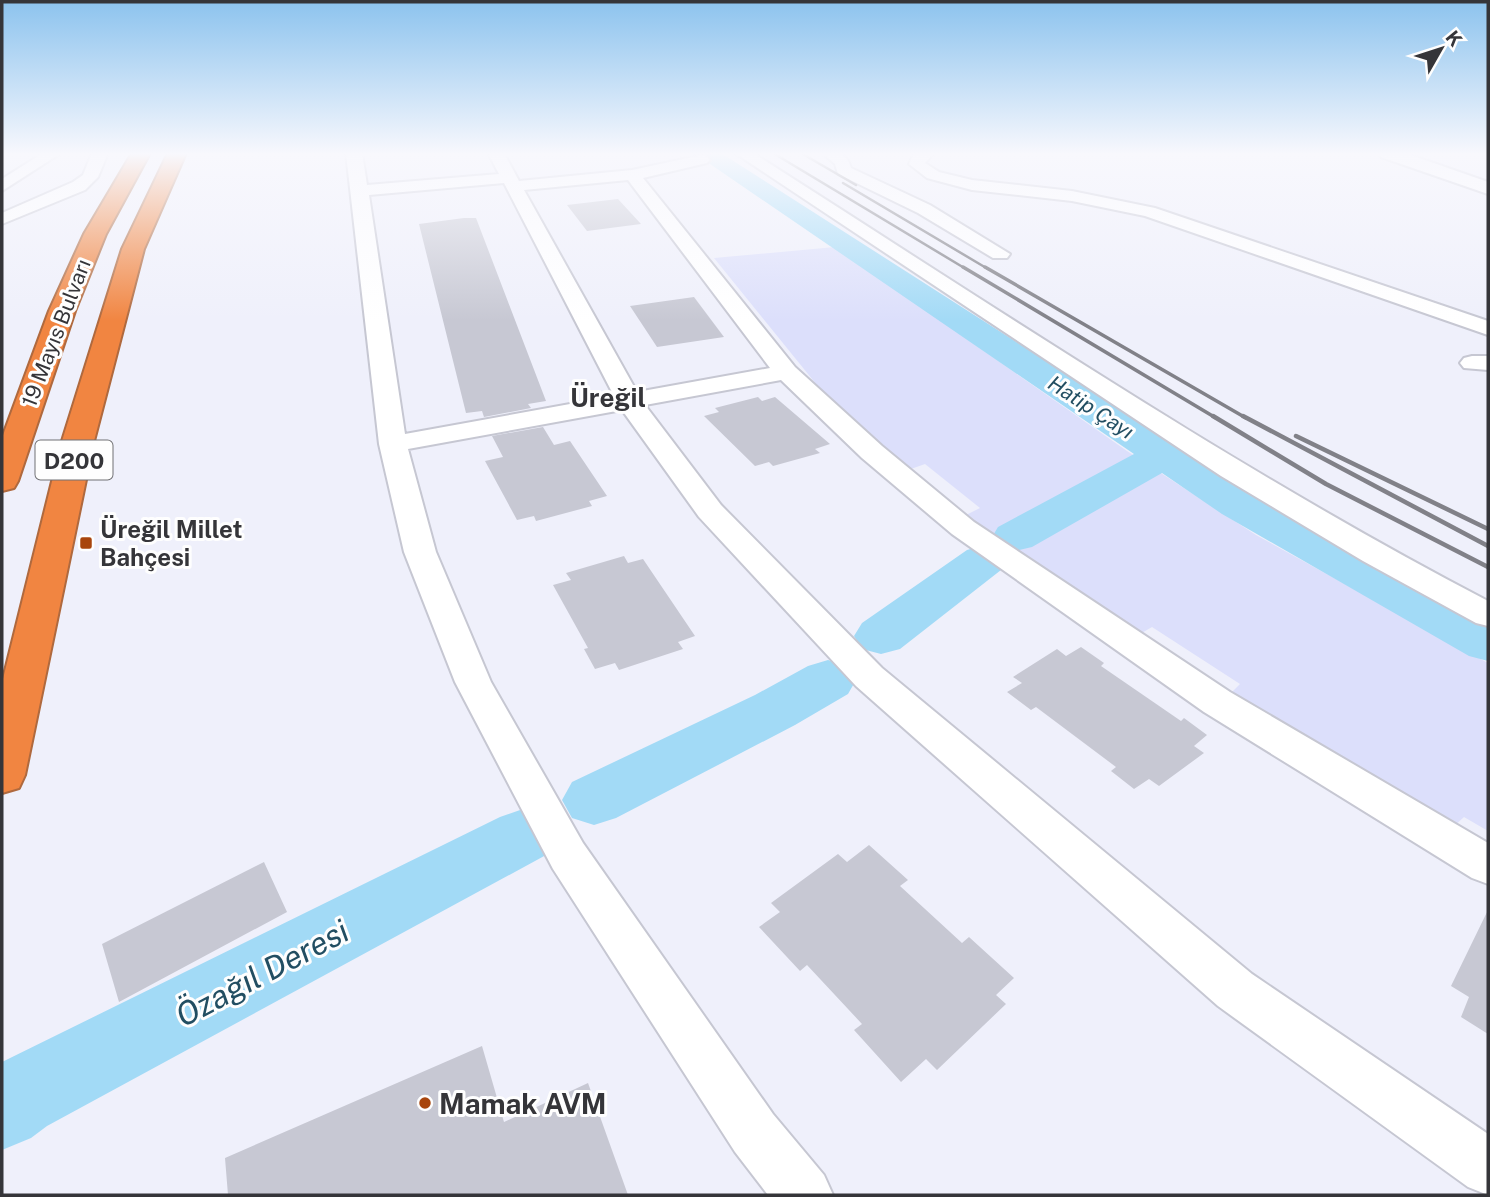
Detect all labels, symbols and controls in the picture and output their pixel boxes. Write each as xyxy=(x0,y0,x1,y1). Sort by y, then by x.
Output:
north arrow xyxy=(1406,14,1476,84)
text: K xyxy=(1441,26,1467,51)
street label: 19 Mayıs Bulvarı xyxy=(16,256,96,410)
water label: Hatip Çayı xyxy=(1044,370,1138,444)
district label: Üreğil xyxy=(570,382,646,413)
road number: D200 xyxy=(36,440,112,480)
place label: Üreğil Millet Bahçesi xyxy=(100,515,242,572)
marker: Üreğil Millet Bahçesi xyxy=(78,535,94,551)
water label: Özağıl Deresi xyxy=(169,912,355,1034)
place label: Mamak AVM xyxy=(439,1087,607,1120)
marker: Mamak AVM xyxy=(417,1095,433,1111)

